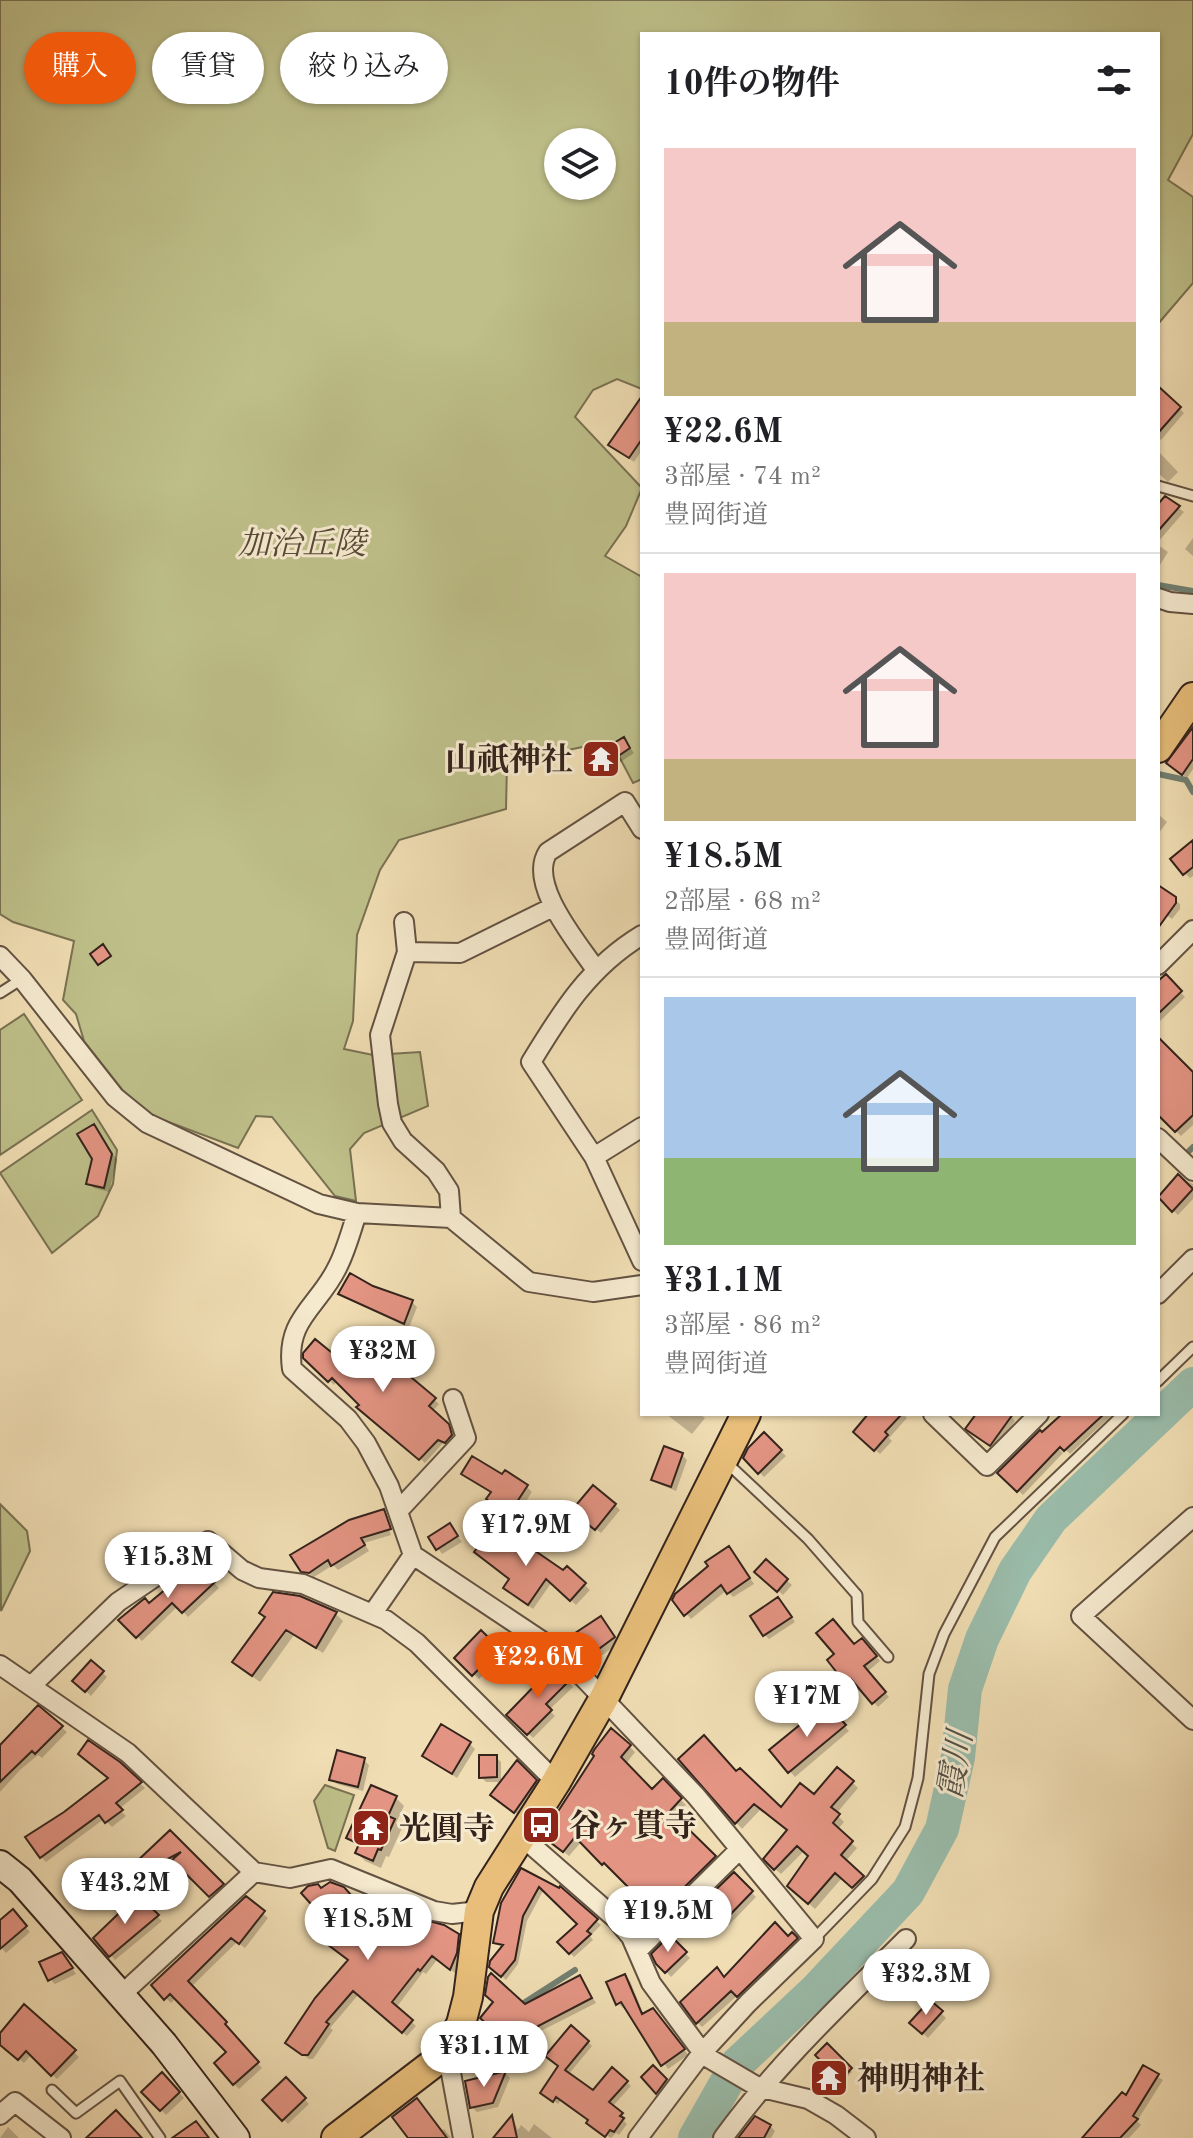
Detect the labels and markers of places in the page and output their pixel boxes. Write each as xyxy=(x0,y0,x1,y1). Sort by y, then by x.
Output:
temple icon: 山祇神社 xyxy=(580,738,622,780)
place label: 山祇神社 xyxy=(445,742,573,778)
pin: ¥32M xyxy=(336,1326,430,1394)
pin: ¥17.9M xyxy=(461,1500,591,1568)
pin: ¥15.3M xyxy=(103,1532,233,1600)
pin: ¥22.6M xyxy=(473,1632,603,1700)
pin: ¥17M xyxy=(760,1671,854,1739)
bus stop icon: 谷ヶ貫寺 xyxy=(520,1804,562,1846)
temple icon: 光圓寺 xyxy=(350,1807,392,1849)
place label: 谷ヶ貫寺 xyxy=(569,1808,697,1844)
place label: 光圓寺 xyxy=(399,1811,495,1847)
pin: ¥43.2M xyxy=(60,1858,190,1926)
pin: ¥19.5M xyxy=(603,1886,733,1954)
pin: ¥18.5M xyxy=(303,1894,433,1962)
pin: ¥32.3M xyxy=(861,1949,991,2017)
pin: ¥31.1M xyxy=(419,2021,549,2089)
temple icon: 神明神社 xyxy=(808,2057,850,2099)
place label: 神明神社 xyxy=(857,2061,985,2097)

